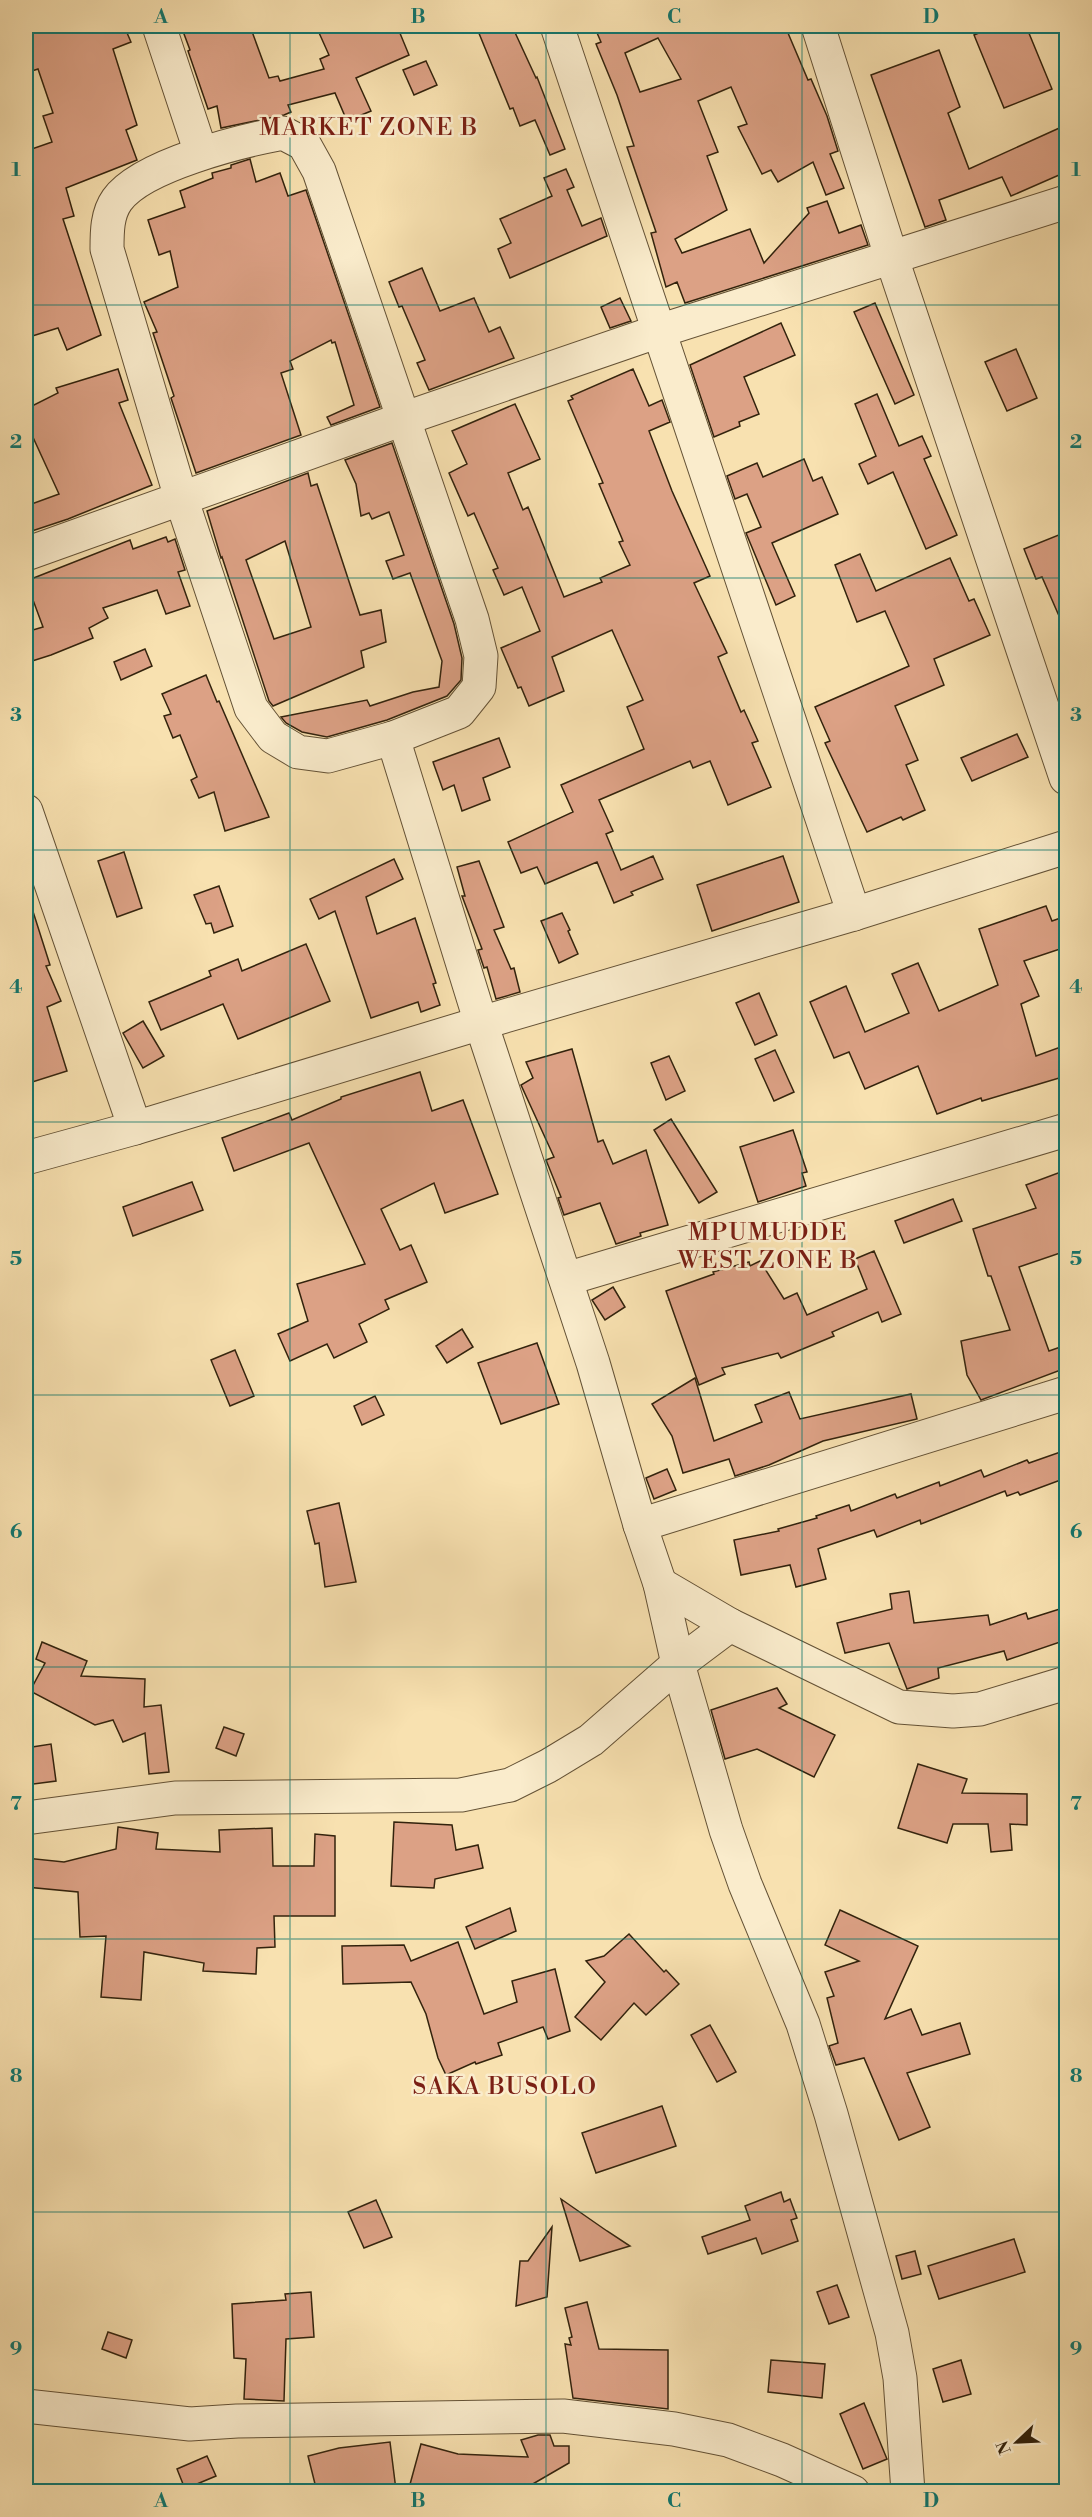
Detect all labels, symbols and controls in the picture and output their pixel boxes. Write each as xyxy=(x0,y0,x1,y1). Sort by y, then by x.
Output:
text: A xyxy=(153,5,169,30)
text: B xyxy=(410,5,426,30)
text: C xyxy=(667,5,681,30)
text: D xyxy=(923,5,939,30)
district label: MARKET ZONE B xyxy=(259,113,479,143)
text: 1 xyxy=(11,158,21,183)
text: 1 xyxy=(1071,158,1081,183)
text: 2 xyxy=(10,430,22,455)
text: 2 xyxy=(1070,430,1082,455)
text: 3 xyxy=(10,703,22,728)
text: 3 xyxy=(1070,703,1082,728)
text: 4 xyxy=(9,975,23,1000)
text: 4 xyxy=(1069,975,1083,1000)
district label: MPUMUDDE WEST ZONE B xyxy=(677,1218,858,1276)
text: 5 xyxy=(10,1247,22,1272)
text: 5 xyxy=(1070,1247,1082,1272)
text: 6 xyxy=(10,1520,23,1545)
text: 6 xyxy=(1070,1520,1083,1545)
text: 7 xyxy=(10,1792,22,1817)
text: 7 xyxy=(1070,1792,1082,1817)
text: 8 xyxy=(10,2064,23,2089)
text: 8 xyxy=(1070,2064,1083,2089)
district label: SAKA BUSOLO xyxy=(413,2072,597,2102)
text: 9 xyxy=(10,2337,22,2362)
text: 9 xyxy=(1070,2337,1082,2362)
north arrow xyxy=(987,2412,1047,2472)
text: N xyxy=(992,2437,1016,2457)
text: A xyxy=(153,2489,169,2514)
text: B xyxy=(410,2489,426,2514)
text: C xyxy=(667,2489,681,2514)
text: D xyxy=(923,2489,939,2514)

